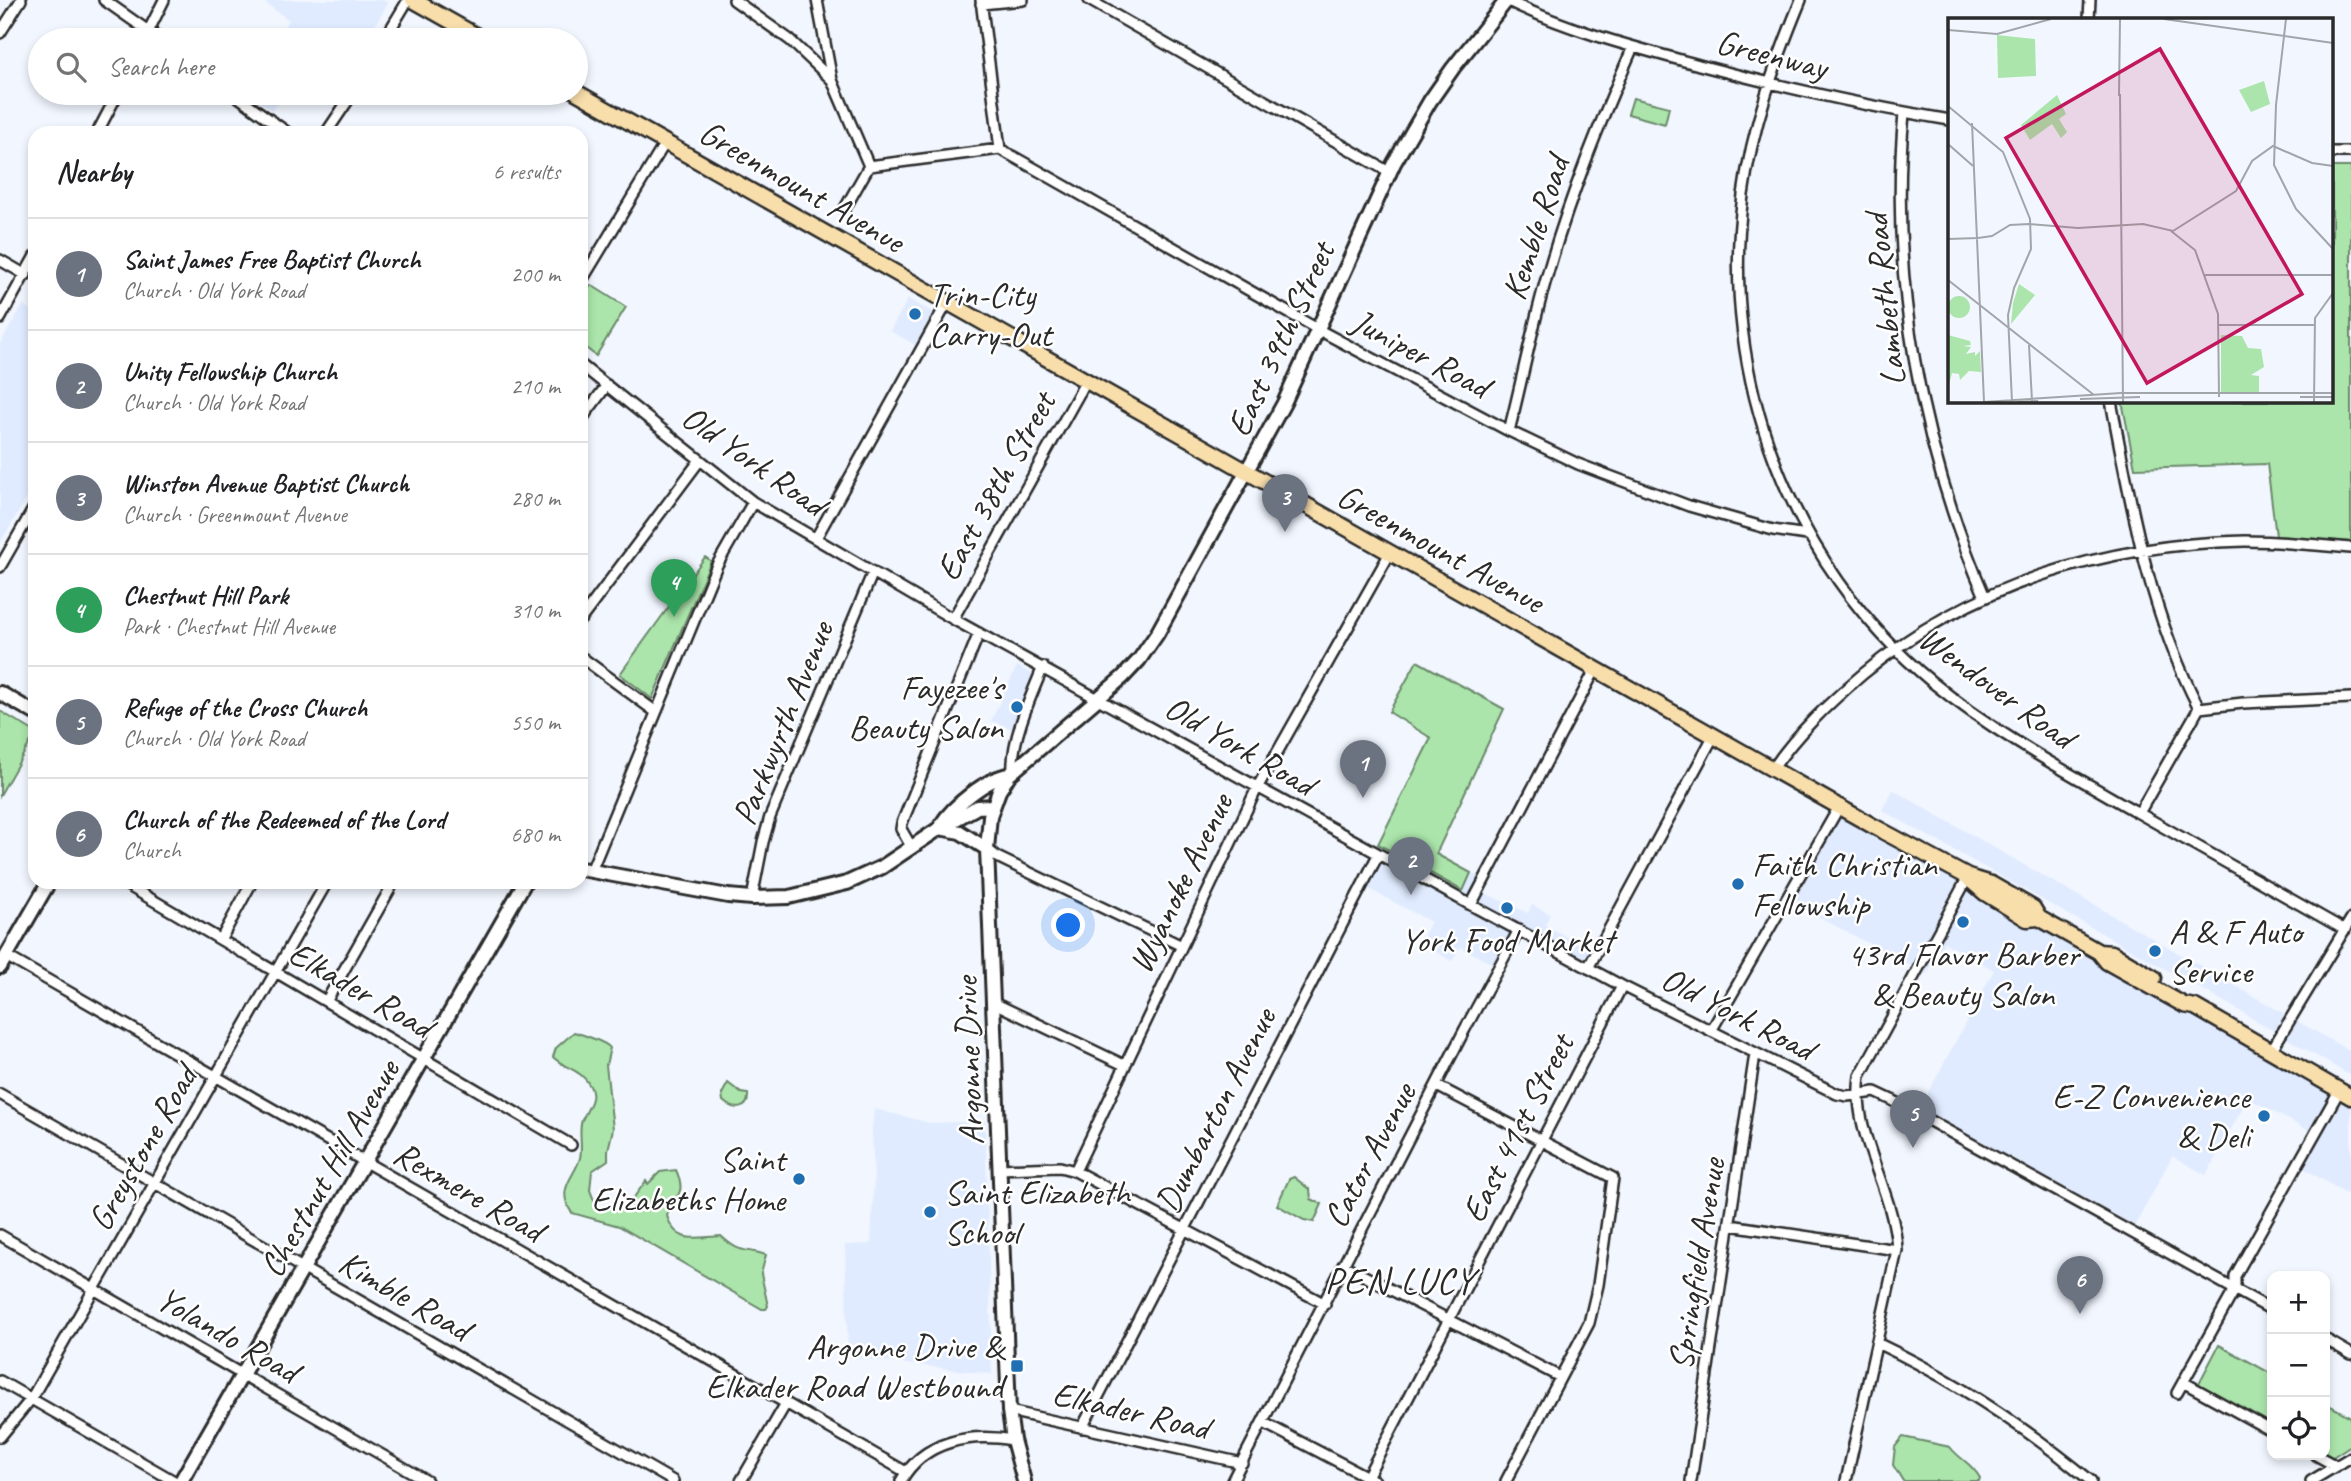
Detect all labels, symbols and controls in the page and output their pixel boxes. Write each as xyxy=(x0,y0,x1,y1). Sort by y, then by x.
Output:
inset map xyxy=(1948,18,2334,402)
street label: Greenway xyxy=(1712,19,1835,91)
search box xyxy=(28,28,588,105)
icon: search xyxy=(52,48,90,86)
text: Search here xyxy=(108,50,214,83)
street label: Greenmount Avenue xyxy=(691,110,915,265)
street label: Kemble Road xyxy=(1491,146,1581,305)
text: Nearby xyxy=(56,153,132,191)
text: 6 results xyxy=(493,157,560,186)
street label: Lambeth Road xyxy=(1853,207,1916,388)
street label: East 39th Street xyxy=(1216,232,1346,443)
text: Saint James Free Baptist Church xyxy=(123,243,421,276)
text: 1 xyxy=(74,260,84,289)
text: 200 m xyxy=(511,260,560,289)
place label: Trin-City Carry-Out xyxy=(929,272,1055,357)
text: Church · Old York Road xyxy=(123,276,305,305)
street label: Juniper Road xyxy=(1342,298,1502,411)
marker: Trin-City Carry-Out xyxy=(907,306,923,322)
text: Unity Fellowship Church xyxy=(123,355,337,388)
text: 2 xyxy=(74,372,84,401)
text: 210 m xyxy=(511,372,560,401)
street label: East 38th Street xyxy=(925,381,1067,588)
text: Church · Old York Road xyxy=(123,388,305,417)
street label: Old York Road xyxy=(673,394,839,529)
text: Winston Avenue Baptist Church xyxy=(123,467,409,500)
street label: Greenmount Avenue xyxy=(1330,473,1554,625)
pin: 3 xyxy=(1262,474,1308,532)
text: 3 xyxy=(74,484,84,513)
text: 280 m xyxy=(511,484,560,513)
text: Church · Greenmount Avenue xyxy=(123,500,347,529)
pin: 4 xyxy=(651,559,697,617)
text: Chestnut Hill Park xyxy=(123,579,288,612)
text: 4 xyxy=(74,596,84,625)
text: 310 m xyxy=(511,596,560,625)
text: Park · Chestnut Hill Avenue xyxy=(123,612,335,641)
street label: Parkwyrth Avenue xyxy=(721,613,845,831)
street label: Wendover Road xyxy=(1910,616,2088,762)
place label: Fayezee's Beauty Salon xyxy=(848,665,1006,750)
street label: Old York Road xyxy=(1157,684,1327,809)
text: Refuge of the Cross Church xyxy=(123,691,367,724)
marker: Fayezee's Beauty Salon xyxy=(1009,699,1025,715)
text: 5 xyxy=(74,708,84,737)
text: 550 m xyxy=(511,708,560,737)
text: Church · Old York Road xyxy=(123,724,305,753)
pin: 1 xyxy=(1340,740,1386,798)
street label: Wyanoke Avenue xyxy=(1118,784,1244,980)
text: Church of the Redeemed of the Lord xyxy=(123,803,445,836)
text: 6 xyxy=(74,820,84,849)
text: 680 m xyxy=(511,820,560,849)
text: Church xyxy=(123,836,181,865)
pin: 2 xyxy=(1388,837,1434,895)
place label: Faith Christian Fellowship xyxy=(1752,842,1938,927)
marker: Faith Christian Fellowship xyxy=(1730,876,1746,892)
marker: York Food Market xyxy=(1499,900,1515,916)
your location xyxy=(1051,908,1085,942)
place label: A & F Auto Service xyxy=(2169,909,2305,994)
marker: 43rd Flavor Barber & Beauty Salon xyxy=(1955,914,1971,930)
place label: York Food Market xyxy=(1400,918,1618,963)
street label: Elkader Road xyxy=(281,930,445,1051)
place label: 43rd Flavor Barber & Beauty Salon xyxy=(1847,932,2081,1017)
marker: A & F Auto Service xyxy=(2147,943,2163,959)
street label: Old York Road xyxy=(1654,956,1827,1074)
street label: Argonne Drive xyxy=(943,973,994,1146)
street label: Dumbarton Avenue xyxy=(1145,998,1287,1220)
street label: East 41st Street xyxy=(1451,1024,1586,1230)
street label: Chestnut Hill Avenue xyxy=(249,1049,411,1285)
street label: Greystone Road xyxy=(77,1053,210,1239)
street label: Cator Avenue xyxy=(1313,1073,1427,1235)
place label: E-Z Convenience & Deli xyxy=(2052,1074,2254,1159)
pin: 5 xyxy=(1890,1090,1936,1148)
marker: E-Z Convenience & Deli xyxy=(2256,1108,2272,1124)
street label: Rexmere Road xyxy=(386,1131,556,1255)
place label: Saint Elizabeths Home xyxy=(591,1137,788,1222)
street label: Springfield Avenue xyxy=(1658,1152,1736,1373)
place label: Saint Elizabeth School xyxy=(944,1170,1132,1255)
marker: Saint Elizabeths Home xyxy=(791,1171,807,1187)
marker: Saint Elizabeth School xyxy=(922,1204,938,1220)
street label: Kimble Road xyxy=(331,1240,483,1354)
pin: 6 xyxy=(2057,1256,2103,1314)
district label: PEN LUCY xyxy=(1325,1257,1481,1304)
map controls xyxy=(2267,1271,2330,1460)
button: + xyxy=(2267,1271,2330,1334)
street label: Yolando Road xyxy=(149,1276,311,1396)
place label: Argonne Drive & Elkader Road Westbound xyxy=(706,1324,1008,1409)
button: − xyxy=(2267,1334,2330,1397)
marker: Argonne Drive & Elkader Road Westbound xyxy=(1009,1358,1025,1374)
street label: Elkader Road xyxy=(1049,1371,1218,1451)
button: locate xyxy=(2267,1397,2330,1460)

